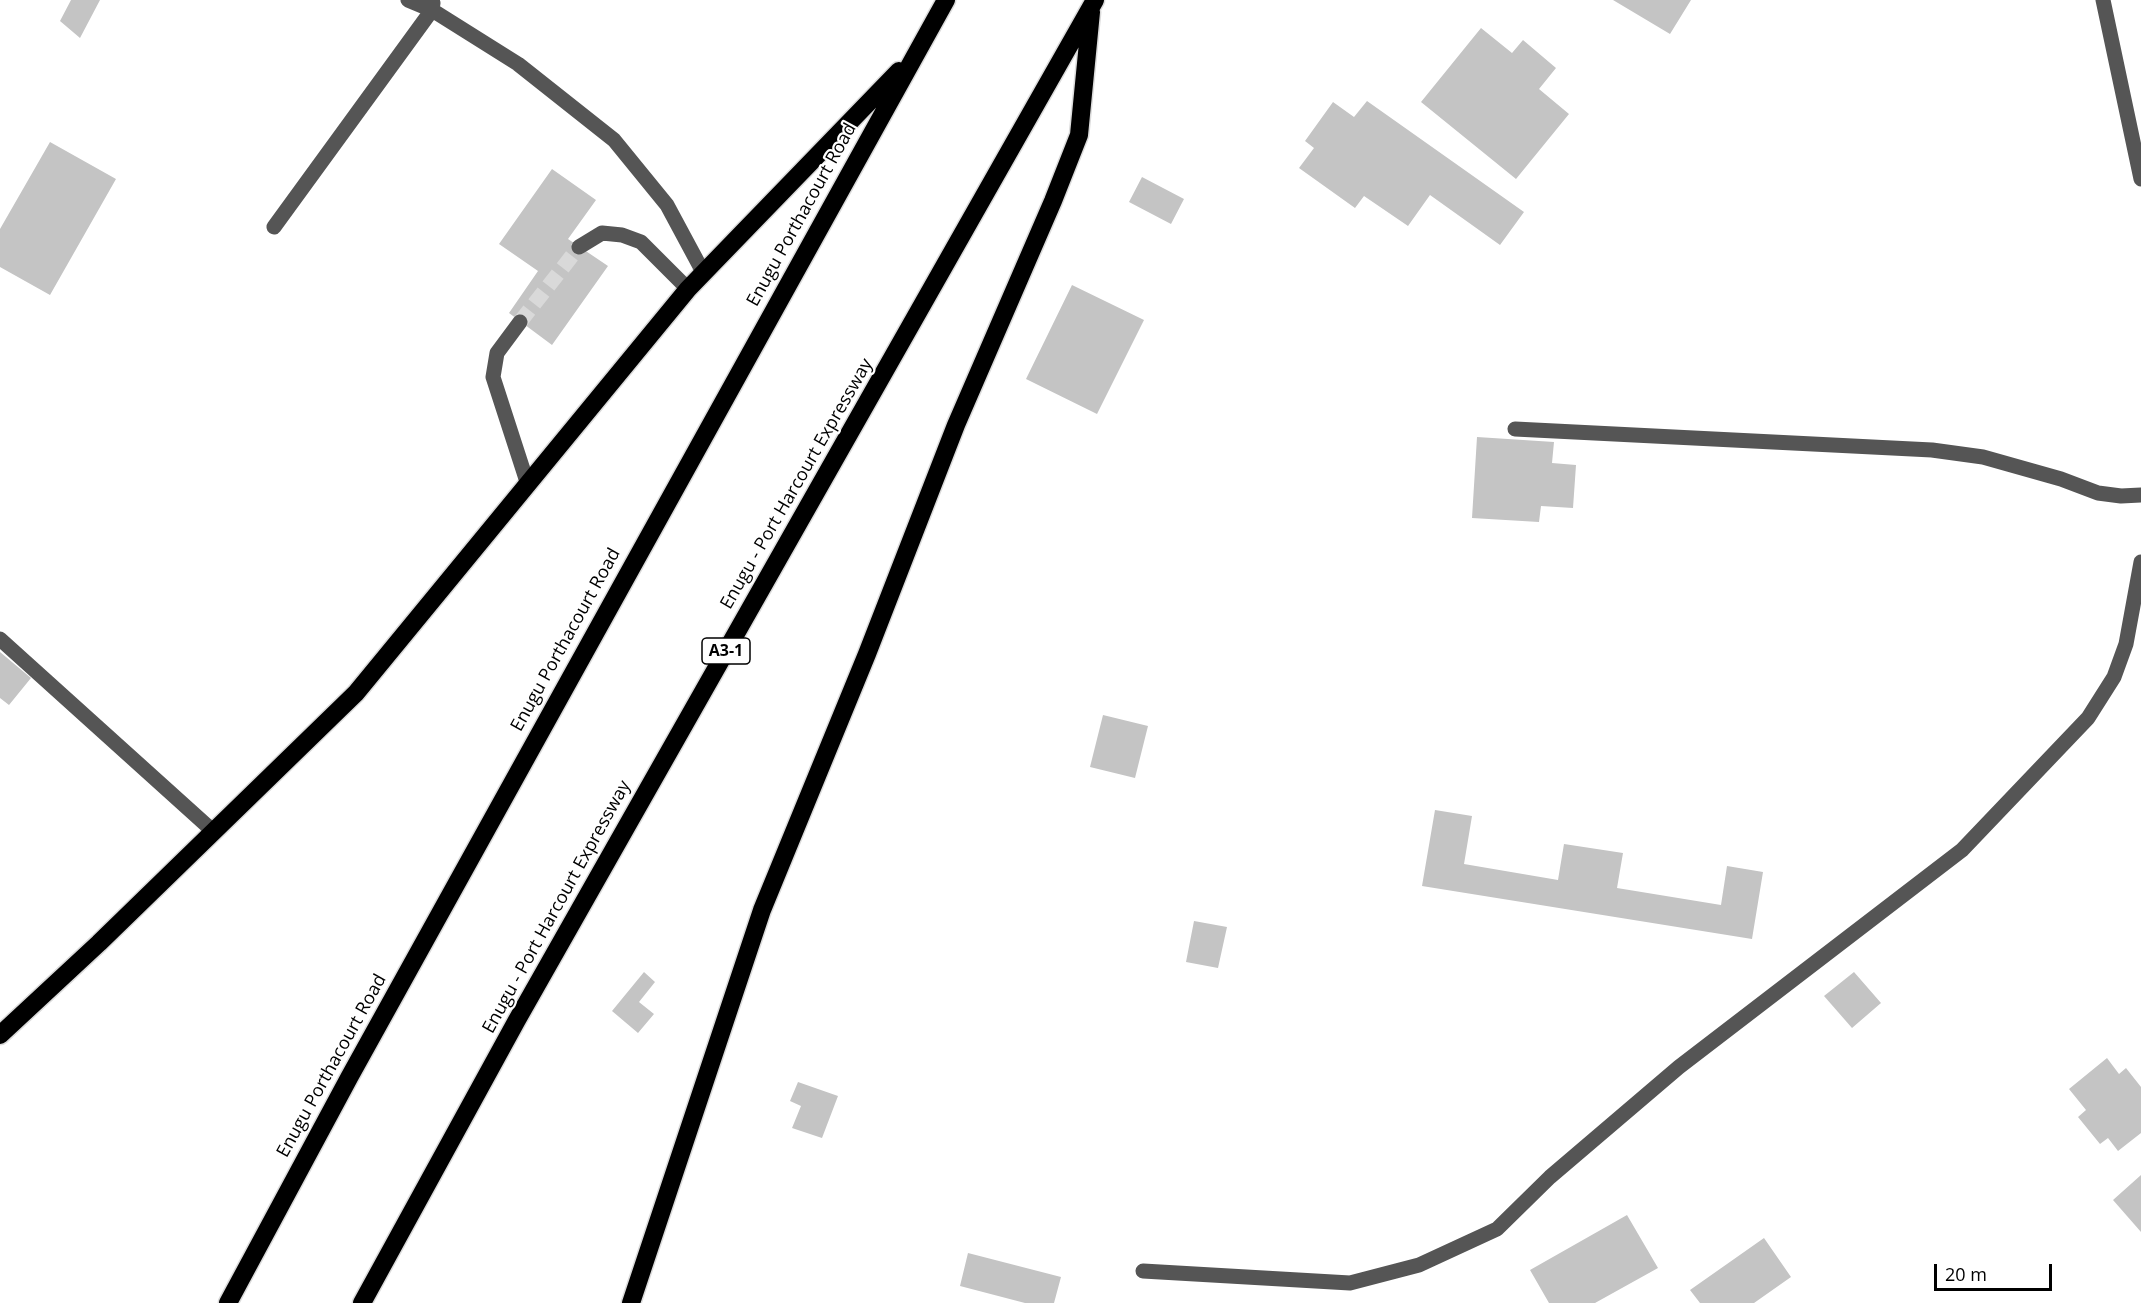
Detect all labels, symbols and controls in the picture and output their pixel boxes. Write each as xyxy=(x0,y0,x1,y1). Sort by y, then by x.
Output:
street label: Enugu Porthacourt Road xyxy=(743,120,861,310)
street label: Enugu - Port Harcourt Expressway xyxy=(716,355,878,613)
street label: Enugu Porthacourt Road xyxy=(507,545,625,735)
road number: A3-1 xyxy=(702,638,750,664)
street label: Enugu - Port Harcourt Expressway xyxy=(478,777,636,1037)
street label: Enugu Porthacourt Road xyxy=(273,971,391,1161)
scale bar xyxy=(1937,1252,2056,1290)
text: 20 m xyxy=(1945,1262,1987,1286)

